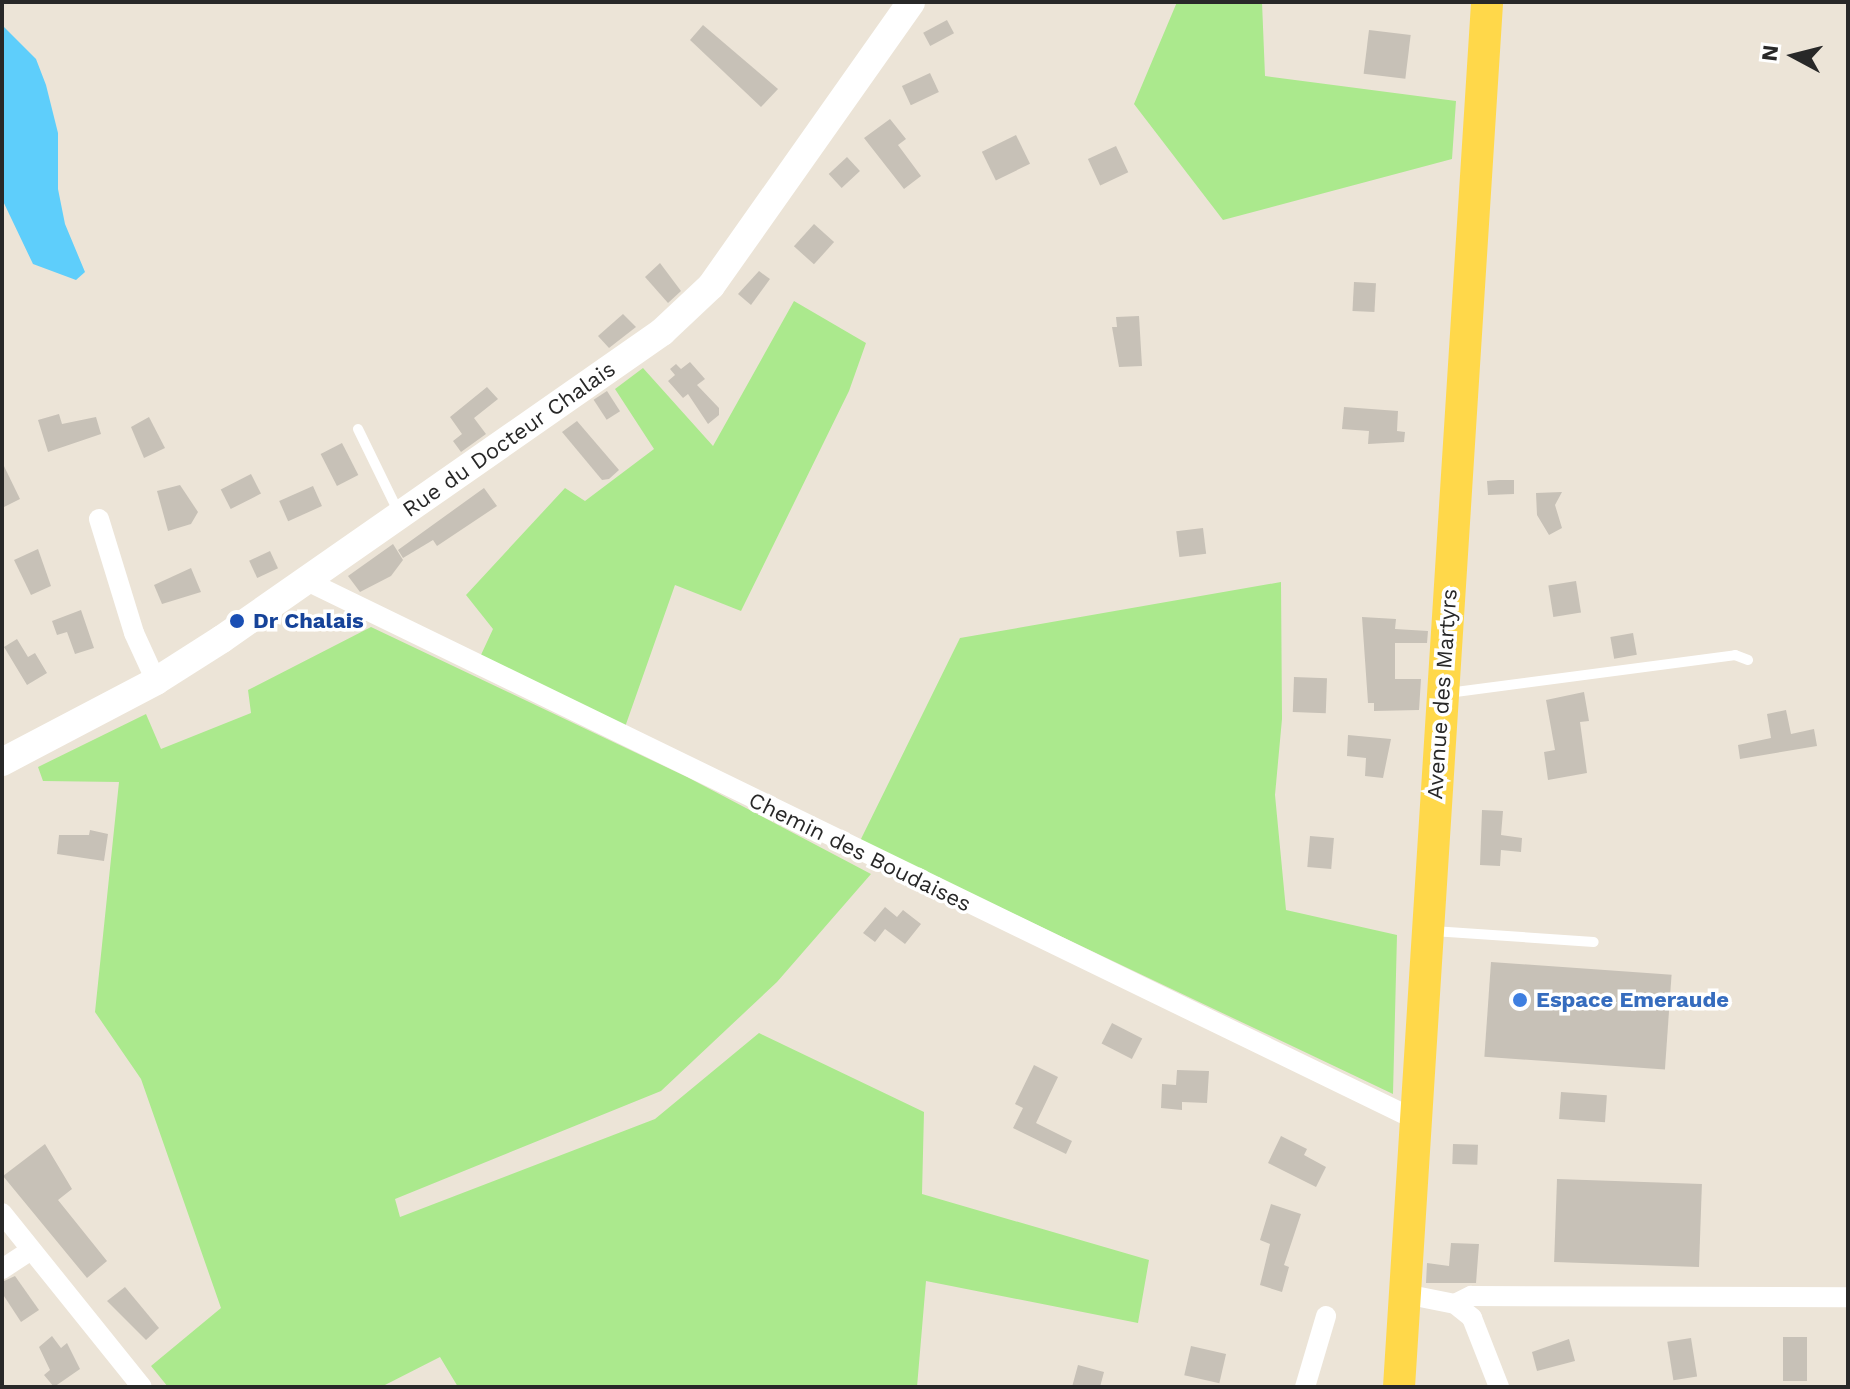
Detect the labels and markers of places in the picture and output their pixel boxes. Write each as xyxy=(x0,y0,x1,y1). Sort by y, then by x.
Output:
place label: Dr Chalais xyxy=(253,608,364,634)
marker: Dr Chalais xyxy=(228,612,246,630)
place label: Espace Emeraude xyxy=(1536,987,1729,1013)
marker: Espace Emeraude xyxy=(1511,991,1529,1009)

